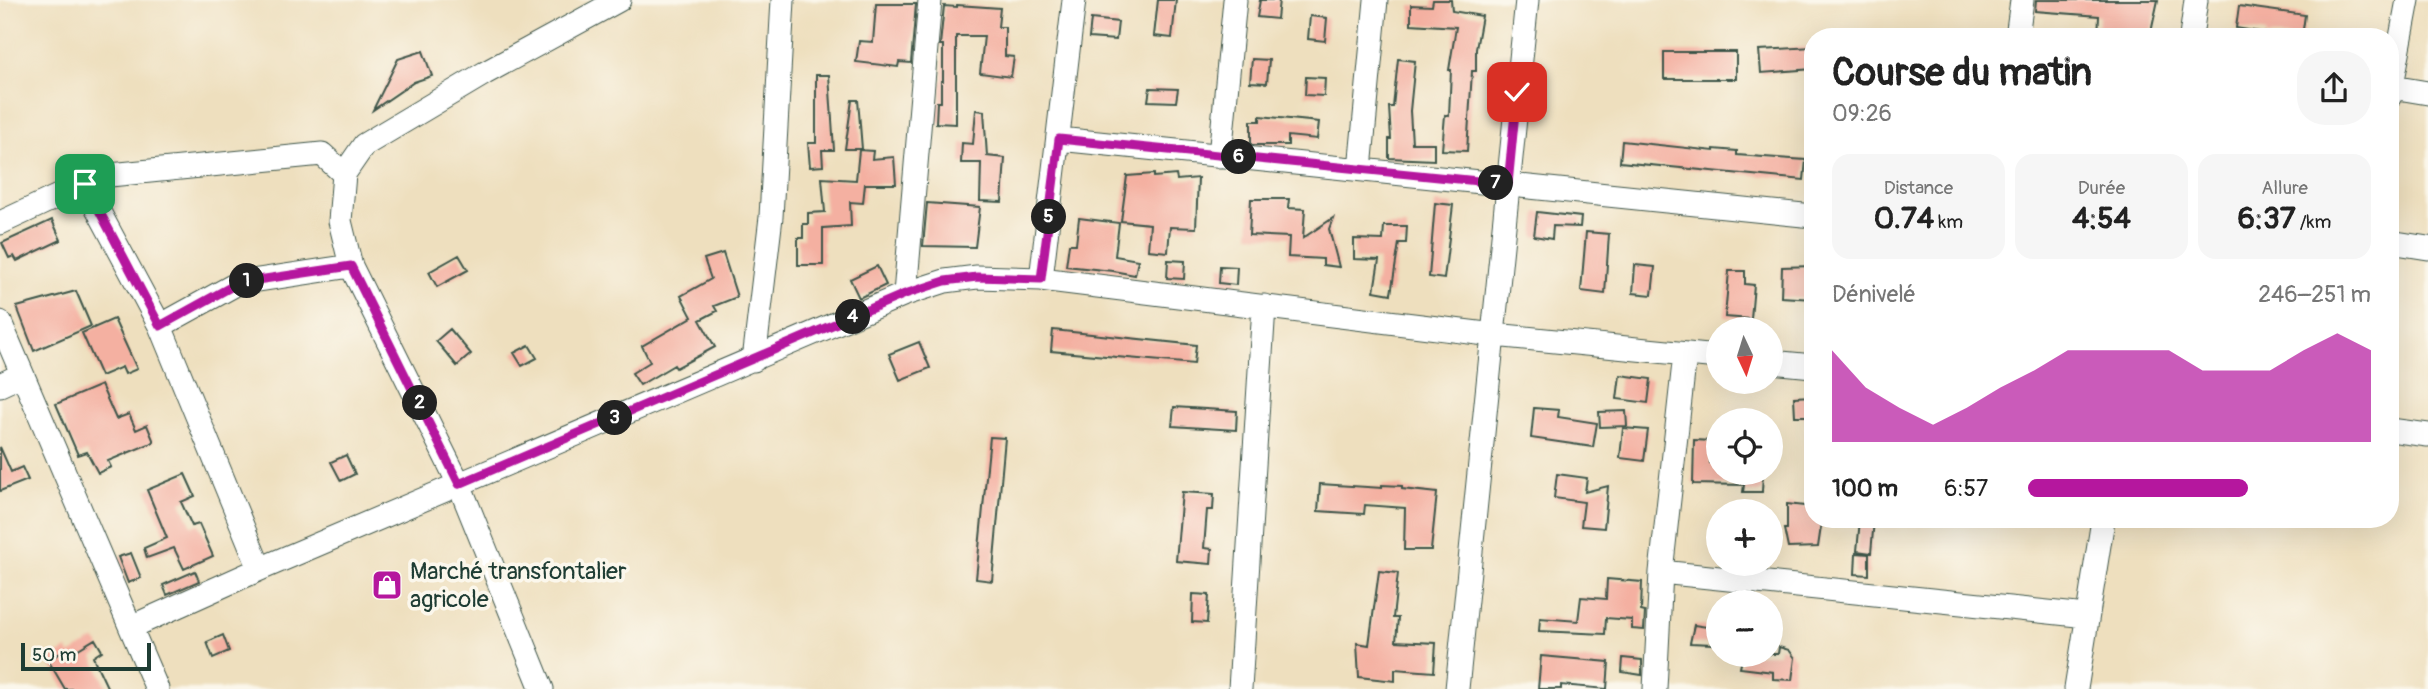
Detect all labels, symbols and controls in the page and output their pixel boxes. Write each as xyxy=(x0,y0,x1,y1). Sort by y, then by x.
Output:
text: Course du matin xyxy=(1832,49,2092,97)
button: share xyxy=(2297,51,2371,125)
pin xyxy=(1487,62,1547,122)
icon: check xyxy=(1498,73,1536,111)
text: 09:26 xyxy=(1832,99,1892,128)
pin: 6 xyxy=(1222,140,1256,174)
text: 6 xyxy=(1233,144,1244,168)
pin xyxy=(55,154,115,214)
icon: arrive xyxy=(66,165,104,203)
pin: 7 xyxy=(1478,166,1514,200)
text: 7 xyxy=(1490,170,1501,194)
text: Distance xyxy=(1884,176,1953,200)
text: Durée xyxy=(2078,176,2125,200)
text: Allure xyxy=(2261,176,2308,200)
pin: 5 xyxy=(1032,200,1066,234)
text: 0.74 xyxy=(1874,200,1934,237)
text: 4:54 xyxy=(2072,200,2131,237)
text: 6:37 xyxy=(2238,200,2296,237)
text: 5 xyxy=(1043,204,1054,228)
text: km xyxy=(1934,210,1963,234)
text: /km xyxy=(2296,210,2331,234)
pin: 1 xyxy=(230,264,264,298)
text: 1 xyxy=(243,268,250,292)
text: Dénivelé xyxy=(1832,280,1916,309)
text: 246–251 m xyxy=(2258,280,2371,309)
pin: 4 xyxy=(836,300,870,334)
text: 4 xyxy=(847,304,858,328)
north arrow xyxy=(1706,317,1783,394)
map controls xyxy=(1706,317,1783,667)
pin: 2 xyxy=(402,386,438,420)
text: 2 xyxy=(414,390,425,414)
pin: 3 xyxy=(598,400,632,436)
text: 3 xyxy=(609,405,620,429)
button: locate xyxy=(1706,408,1783,485)
text: 100 m xyxy=(1832,474,1898,503)
text: 6:57 xyxy=(1944,474,1988,503)
button: + xyxy=(1706,499,1783,576)
place label: Marché transfontalier agricole xyxy=(410,557,627,614)
shop icon: Marché transfontalier agricole xyxy=(370,568,404,602)
button: − xyxy=(1706,590,1783,667)
scale bar xyxy=(21,640,150,672)
text: 50 m xyxy=(32,643,76,667)

